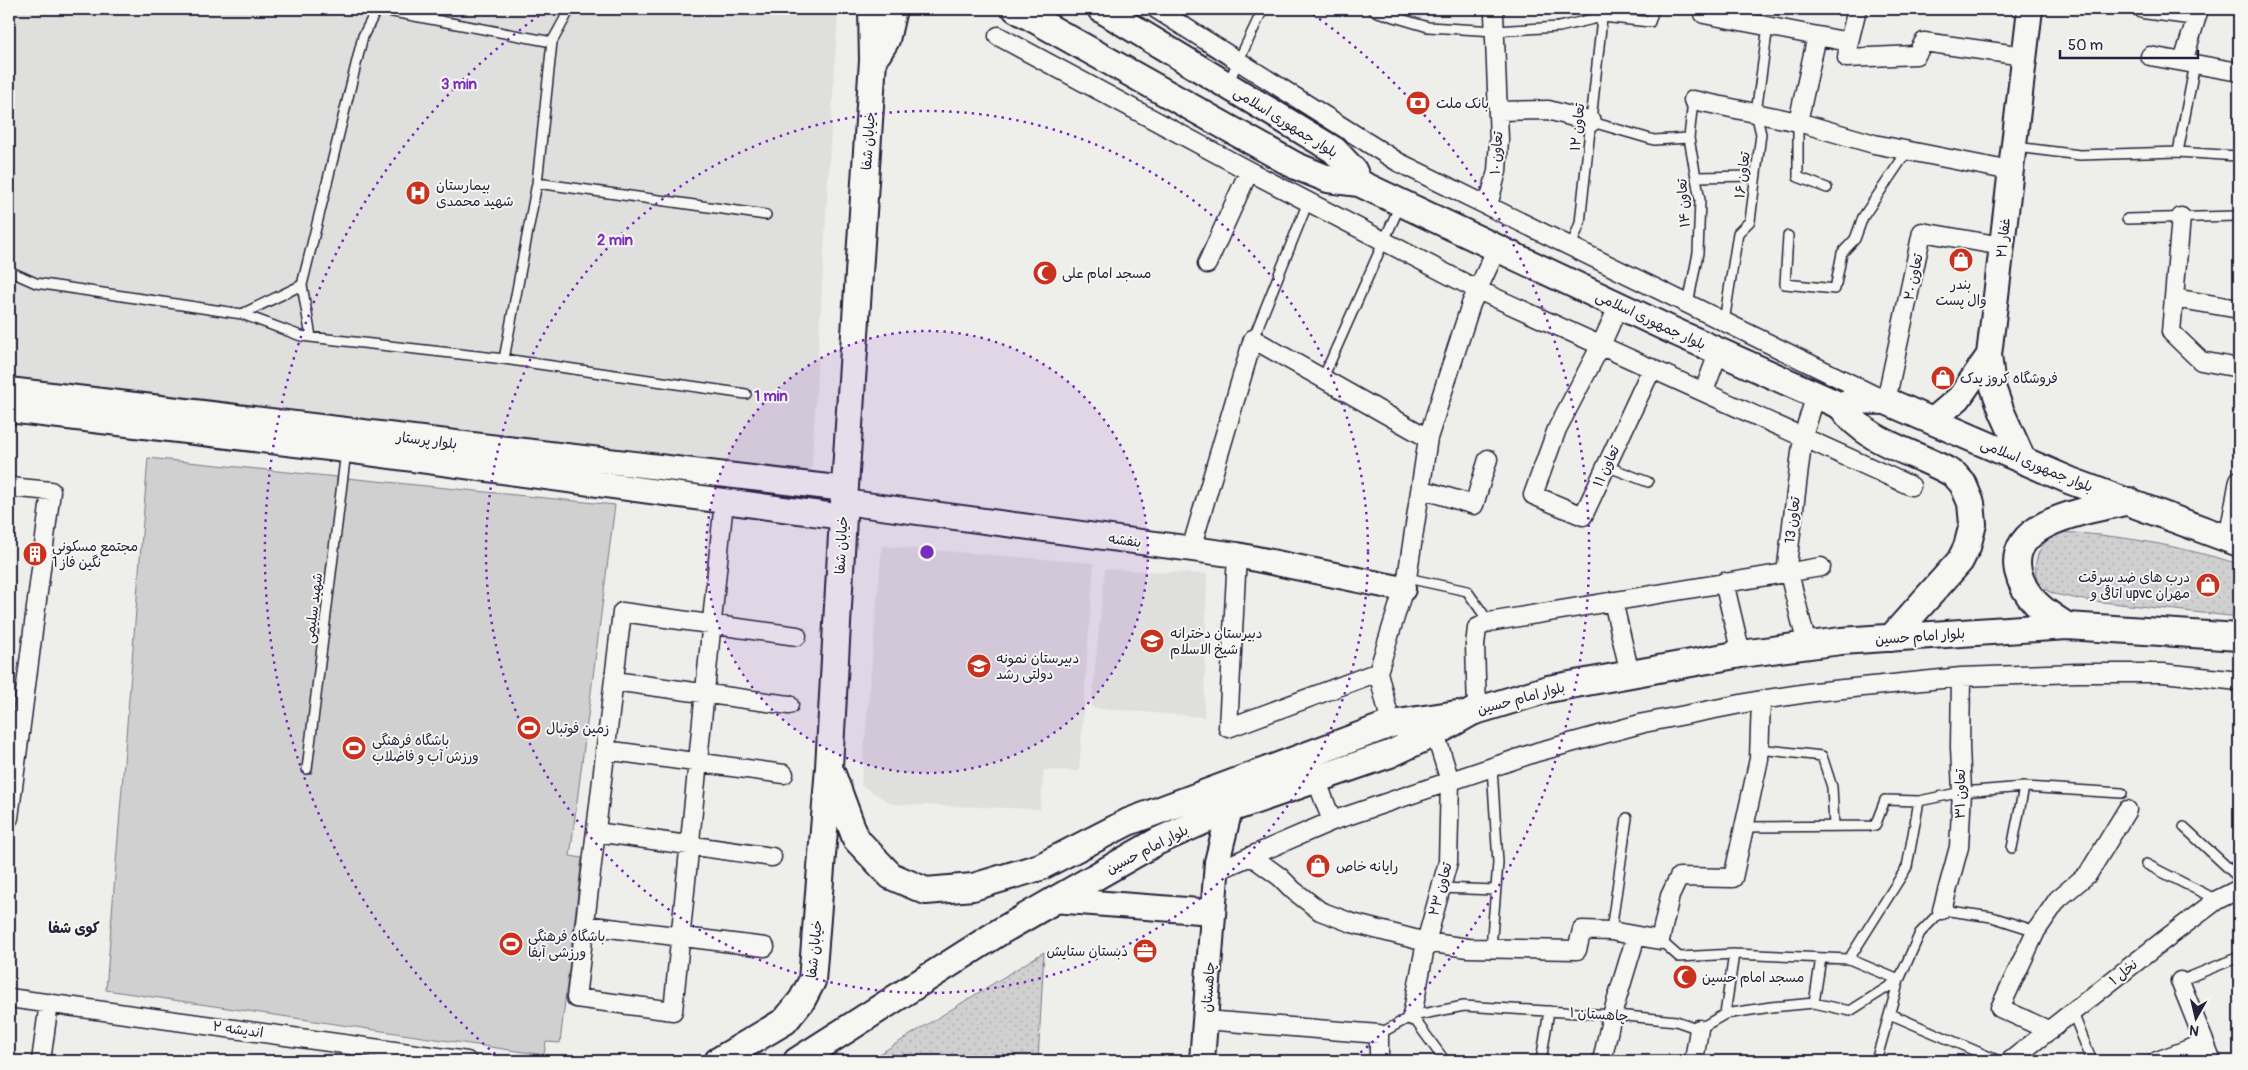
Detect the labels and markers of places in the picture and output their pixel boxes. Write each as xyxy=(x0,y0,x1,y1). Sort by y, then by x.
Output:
bank icon: بانک ملت xyxy=(1405,90,1431,116)
place label: بانک ملت xyxy=(1436,95,1489,112)
place label: بیمارستان شهید محمدی xyxy=(436,177,514,210)
hospital icon: بیمارستان شهید محمدی xyxy=(405,180,431,206)
shop icon: بندر وال پست xyxy=(1948,247,1974,273)
mosque icon: مسجد امام علی xyxy=(1032,260,1058,286)
place label: مسجد امام علی xyxy=(1062,265,1151,284)
place label: بندر وال پست xyxy=(1935,276,1987,310)
shop icon: فروشگاه کروز یدک xyxy=(1930,365,1956,391)
place label: فروشگاه کروز یدک xyxy=(1960,370,2058,387)
place label: مجتمع مسکونی نگین فاز 1 xyxy=(52,538,138,571)
building icon: مجتمع مسکونی نگین فاز 1 xyxy=(22,541,48,567)
centre of rings xyxy=(918,543,936,561)
place label: درب های ضد سرقت اتاقی و upvc مهران xyxy=(2078,569,2190,602)
shop icon: درب های ضد سرقت اتاقی و upvc مهران xyxy=(2195,572,2221,598)
place label: دبیرستان دخترانه شیخ الاسلام xyxy=(1170,625,1263,660)
school or university icon: دبیرستان دخترانه شیخ الاسلام xyxy=(1139,628,1165,654)
place label: دبیرستان نمونه دولتی رشد xyxy=(996,650,1079,683)
school or university icon: دبیرستان نمونه دولتی رشد xyxy=(966,653,992,679)
sports icon: زمین فوتبال xyxy=(516,715,542,741)
place label: زمین فوتبال xyxy=(546,720,609,737)
place label: باشگاه فرهنگی ورزش آب و فاضلاب xyxy=(372,732,479,765)
sports icon: باشگاه فرهنگی ورزش آب و فاضلاب xyxy=(341,735,367,761)
shop icon: رایانه خاص xyxy=(1305,853,1331,879)
place label: رایانه خاص xyxy=(1336,858,1398,875)
place label: باشگاه فرهنگی ورزشی آبفا xyxy=(528,928,605,961)
sports icon: باشگاه فرهنگی ورزشی آبفا xyxy=(498,931,524,957)
office icon: دبستان ستایش xyxy=(1132,938,1158,964)
place label: دبستان ستایش xyxy=(1046,943,1128,960)
mosque icon: مسجد امام حسین xyxy=(1672,964,1698,990)
place label: مسجد امام حسین xyxy=(1702,969,1804,988)

